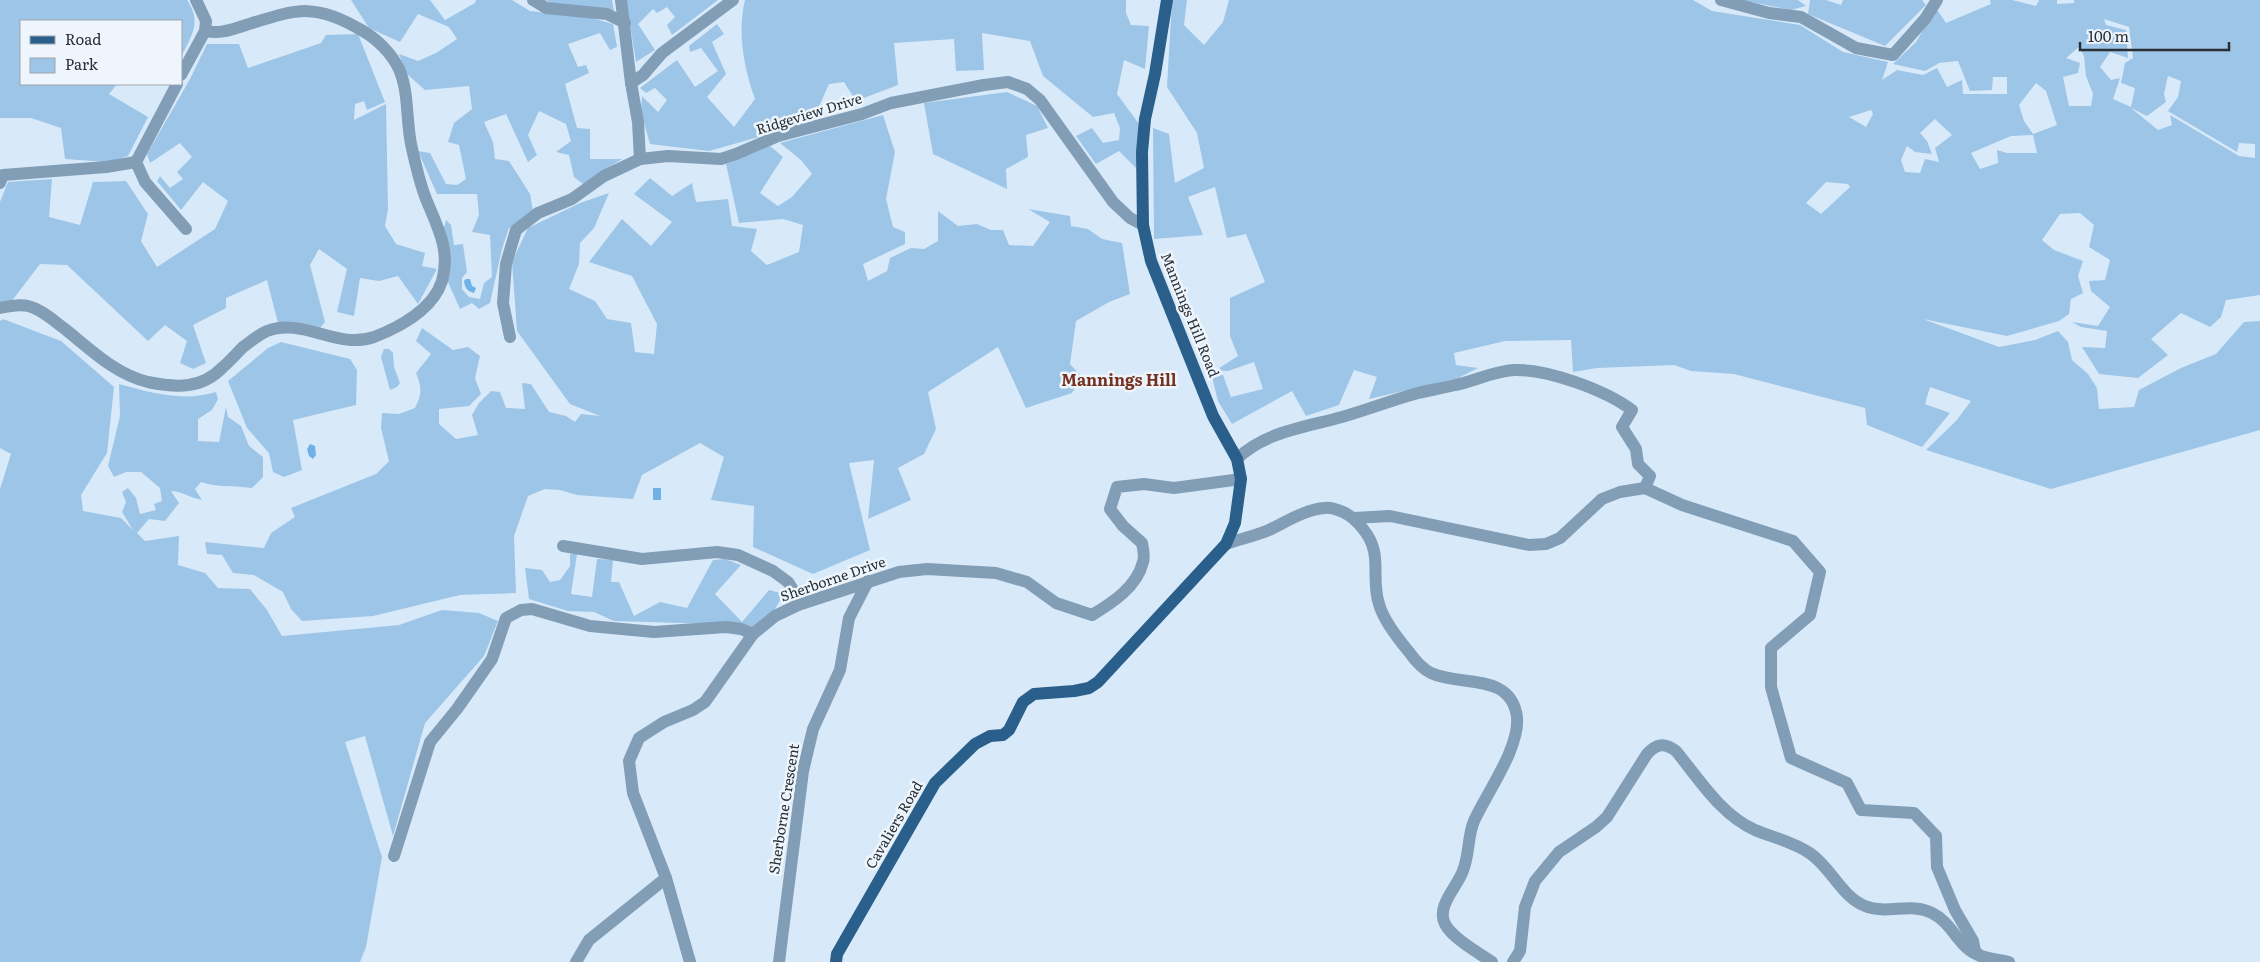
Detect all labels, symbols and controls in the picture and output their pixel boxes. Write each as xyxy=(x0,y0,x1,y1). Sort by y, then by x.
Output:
legend xyxy=(20,20,182,85)
scale bar xyxy=(2080,20,2229,52)
text: 100 m xyxy=(2088,24,2129,47)
text: Road xyxy=(65,27,101,50)
text: Park xyxy=(65,52,99,75)
street label: Ridgeview Drive xyxy=(753,87,864,139)
street label: Mannings Hill Road xyxy=(1157,249,1225,380)
district label: Mannings Hill xyxy=(1061,367,1177,391)
street label: Sherborne Drive xyxy=(777,551,888,605)
street label: Sherborne Crescent xyxy=(763,742,803,875)
street label: Cavaliers Road xyxy=(860,776,927,872)

